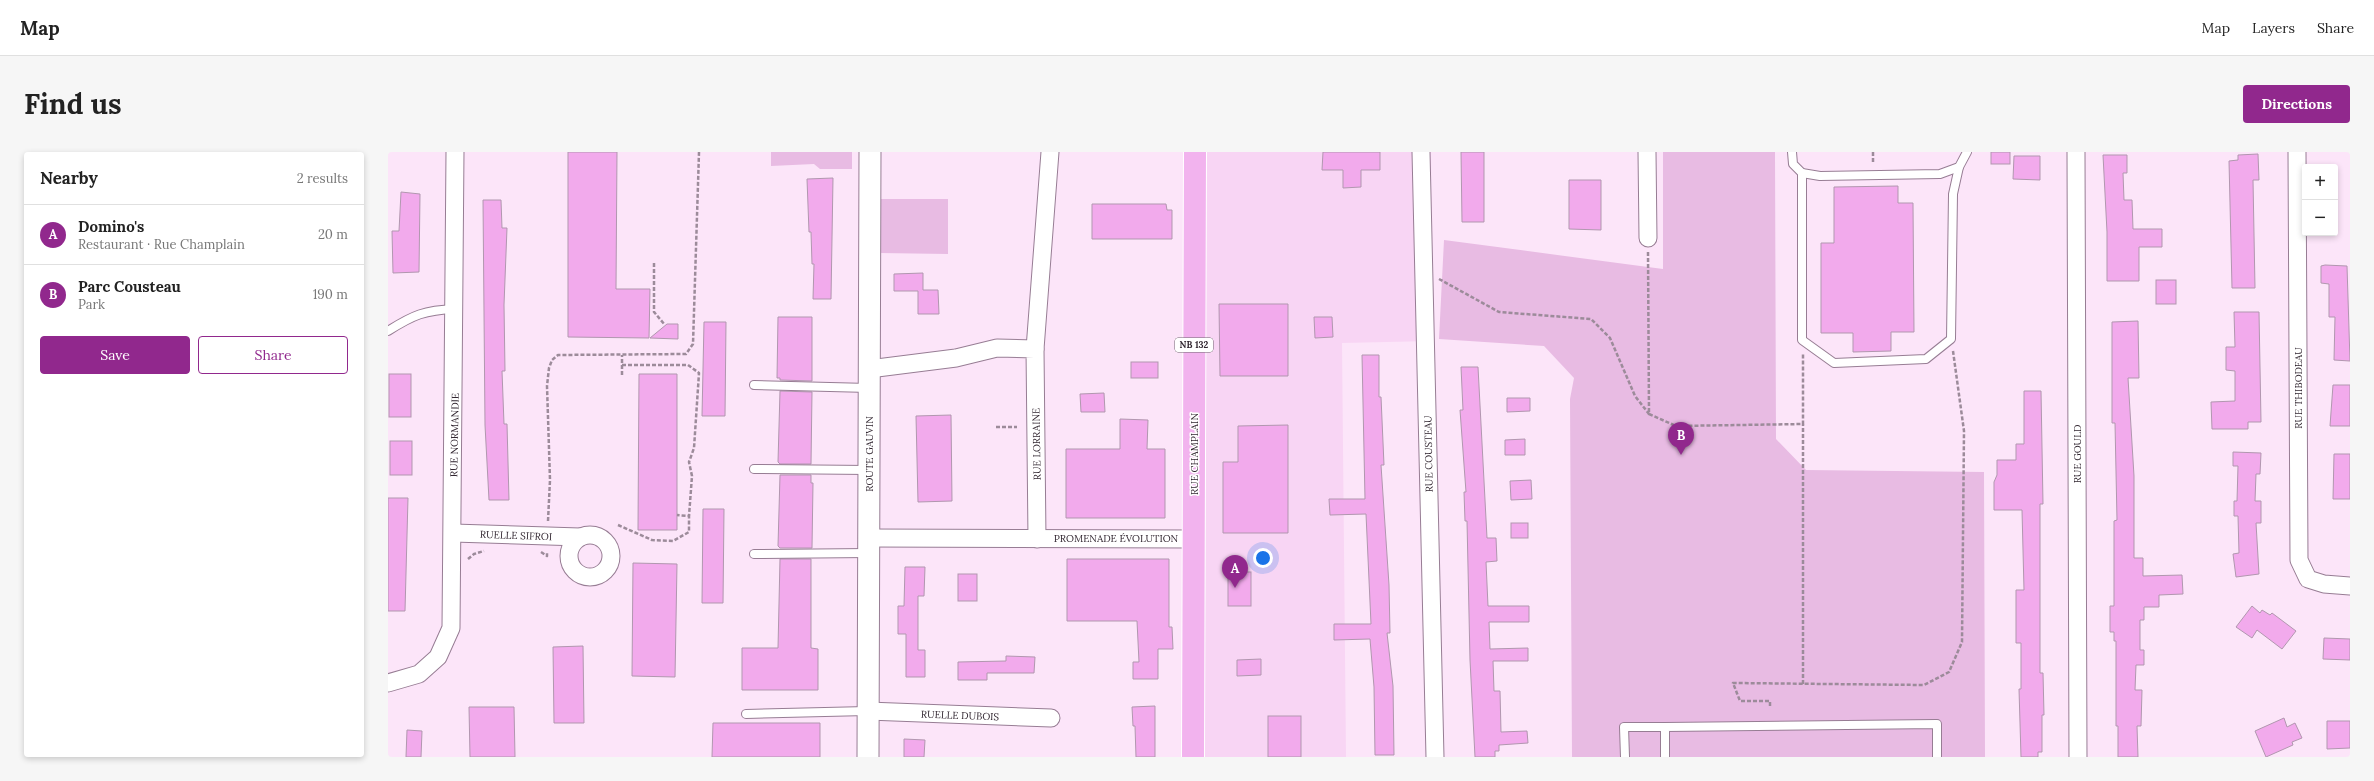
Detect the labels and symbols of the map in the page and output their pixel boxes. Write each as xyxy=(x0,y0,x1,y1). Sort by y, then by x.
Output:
road number: NB 132 xyxy=(1175,338,1213,352)
street label: RUE THIBODEAU xyxy=(2292,347,2305,429)
street label: RUE NORMANDIE xyxy=(447,393,462,477)
street label: RUE LORRAINE xyxy=(1029,408,1044,480)
street label: RUE CHAMPLAIN xyxy=(1188,413,1201,495)
street label: RUE COUSTEAU xyxy=(1421,415,1436,493)
street label: ROUTE GAUVIN xyxy=(863,416,876,492)
pin: B xyxy=(1668,422,1694,455)
street label: RUE GOULD xyxy=(2071,425,2084,483)
street label: RUELLE SIFROI xyxy=(480,528,552,543)
street label: PROMENADE ÉVOLUTION xyxy=(1054,532,1179,545)
your location xyxy=(1253,548,1273,568)
pin: A xyxy=(1222,555,1248,588)
street label: RUELLE DUBOIS xyxy=(921,708,1000,723)

